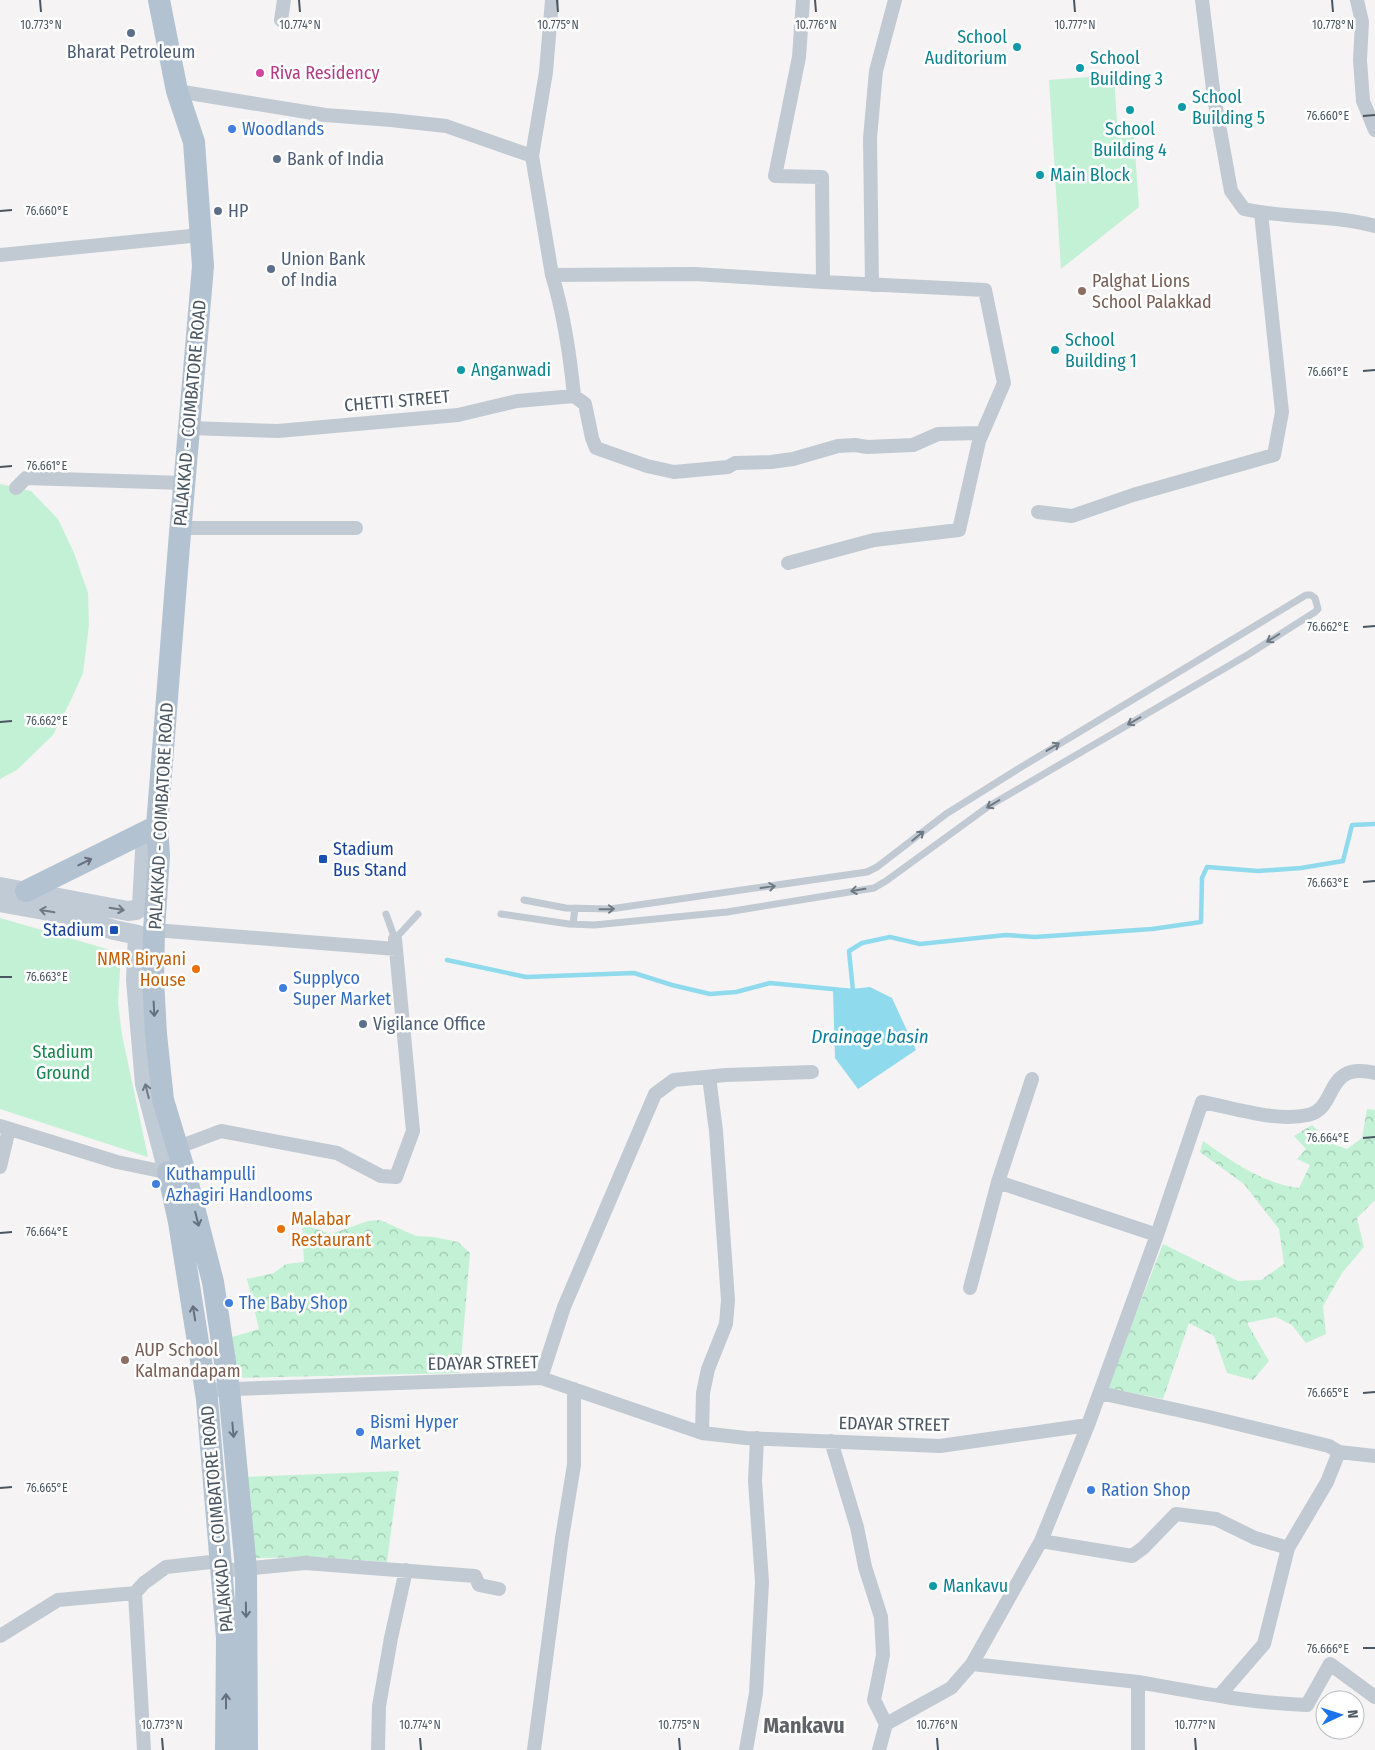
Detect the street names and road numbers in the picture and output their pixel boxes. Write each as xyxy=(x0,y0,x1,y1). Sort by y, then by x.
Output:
street label: PALAKKAD - COIMBATORE ROAD xyxy=(169,299,211,527)
street label: CHETTI STREET xyxy=(343,385,451,417)
street label: PALAKKAD - COIMBATORE ROAD xyxy=(144,702,178,930)
street label: EDAYAR STREET xyxy=(427,1351,539,1375)
street label: PALAKKAD - COIMBATORE ROAD xyxy=(196,1405,238,1633)
street label: EDAYAR STREET xyxy=(838,1412,950,1436)

